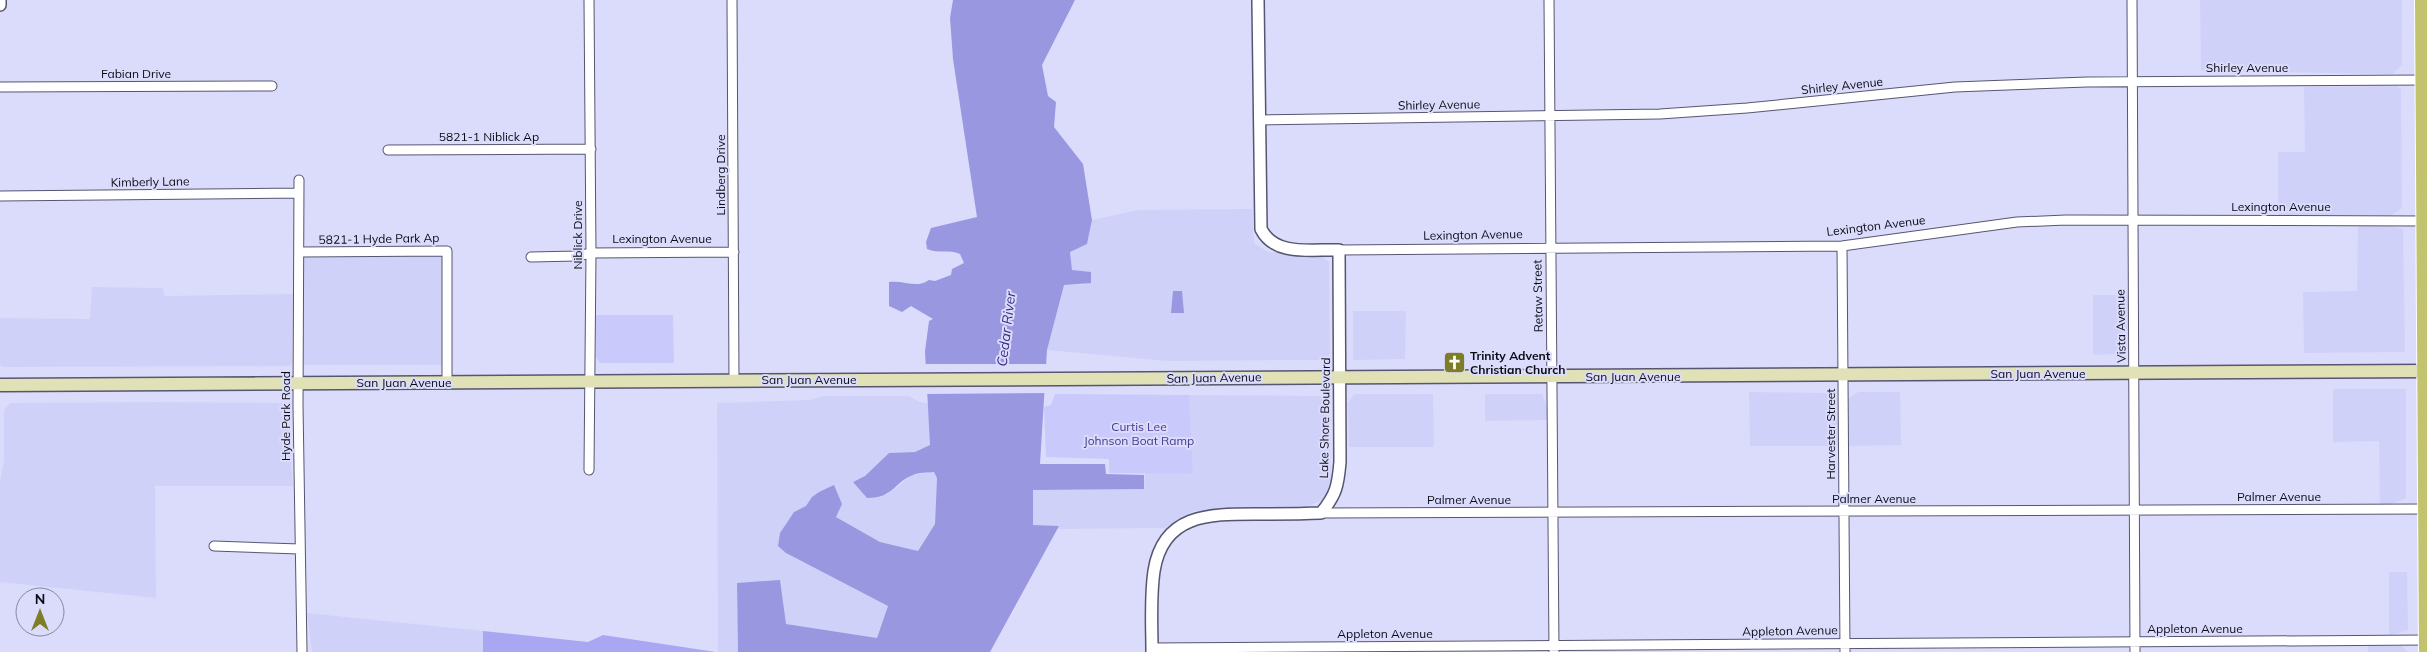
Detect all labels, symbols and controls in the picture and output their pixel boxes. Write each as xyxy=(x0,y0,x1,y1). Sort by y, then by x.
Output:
street label: Shirley Avenue xyxy=(2206,60,2288,75)
street label: Fabian Drive xyxy=(101,66,171,81)
street label: Shirley Avenue xyxy=(1800,74,1884,97)
street label: Shirley Avenue xyxy=(1398,96,1480,113)
street label: 5821-1 Niblick Ap xyxy=(439,129,539,144)
street label: Lindberg Drive xyxy=(713,135,728,216)
street label: Kimberly Lane xyxy=(110,173,189,190)
street label: Lexington Avenue xyxy=(2231,199,2331,214)
street label: Niblick Drive xyxy=(570,201,585,269)
street label: Lexington Avenue xyxy=(1826,212,1926,239)
street label: Lexington Avenue xyxy=(1423,226,1523,243)
street label: 5821-1 Hyde Park Ap xyxy=(318,230,440,247)
street label: Lexington Avenue xyxy=(612,231,712,246)
street label: Retaw Street xyxy=(1529,259,1546,333)
street label: Vista Avenue xyxy=(2112,289,2129,363)
water label: Cedar River xyxy=(992,290,1020,367)
place label: Trinity Advent Christian Church xyxy=(1470,348,1565,377)
church icon: Trinity Advent Christian Church xyxy=(1442,351,1466,375)
street label: Lake Shore Boulevard xyxy=(1316,357,1333,479)
street label: San Juan Avenue xyxy=(1991,366,2085,381)
street label: San Juan Avenue xyxy=(1166,369,1262,386)
street label: San Juan Avenue xyxy=(1586,369,1680,384)
street label: Hyde Park Road xyxy=(278,371,293,461)
street label: San Juan Avenue xyxy=(762,372,856,387)
street label: San Juan Avenue xyxy=(357,375,451,390)
street label: Harvester Street xyxy=(1823,388,1838,480)
park label: Curtis Lee Johnson Boat Ramp xyxy=(1084,419,1194,448)
street label: Palmer Avenue xyxy=(2237,489,2321,504)
street label: Palmer Avenue xyxy=(1832,491,1916,506)
street label: Palmer Avenue xyxy=(1427,492,1511,507)
north arrow xyxy=(15,587,65,637)
text: N xyxy=(35,590,45,608)
street label: Appleton Avenue xyxy=(2147,621,2243,636)
street label: Appleton Avenue xyxy=(1742,622,1838,639)
street label: Appleton Avenue xyxy=(1337,626,1433,641)

